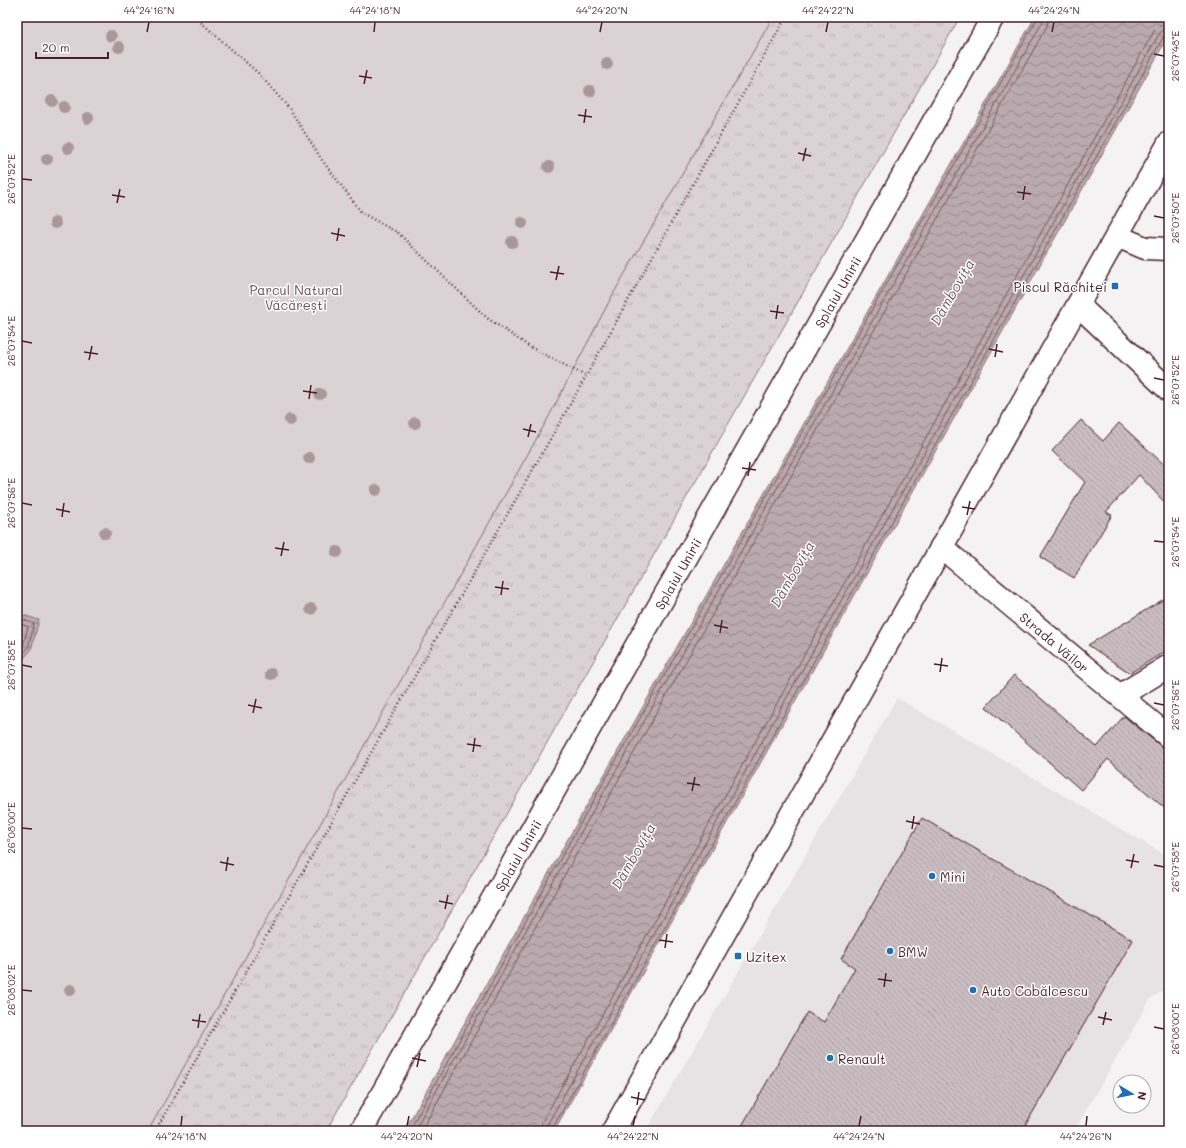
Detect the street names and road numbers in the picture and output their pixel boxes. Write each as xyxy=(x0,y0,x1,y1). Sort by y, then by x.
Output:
street label: Splaiul Unirii xyxy=(810,253,864,330)
street label: Splaiul Unirii xyxy=(650,535,704,612)
street label: Strada Văilor xyxy=(1017,608,1093,676)
street label: Splaiul Unirii xyxy=(490,816,544,894)

